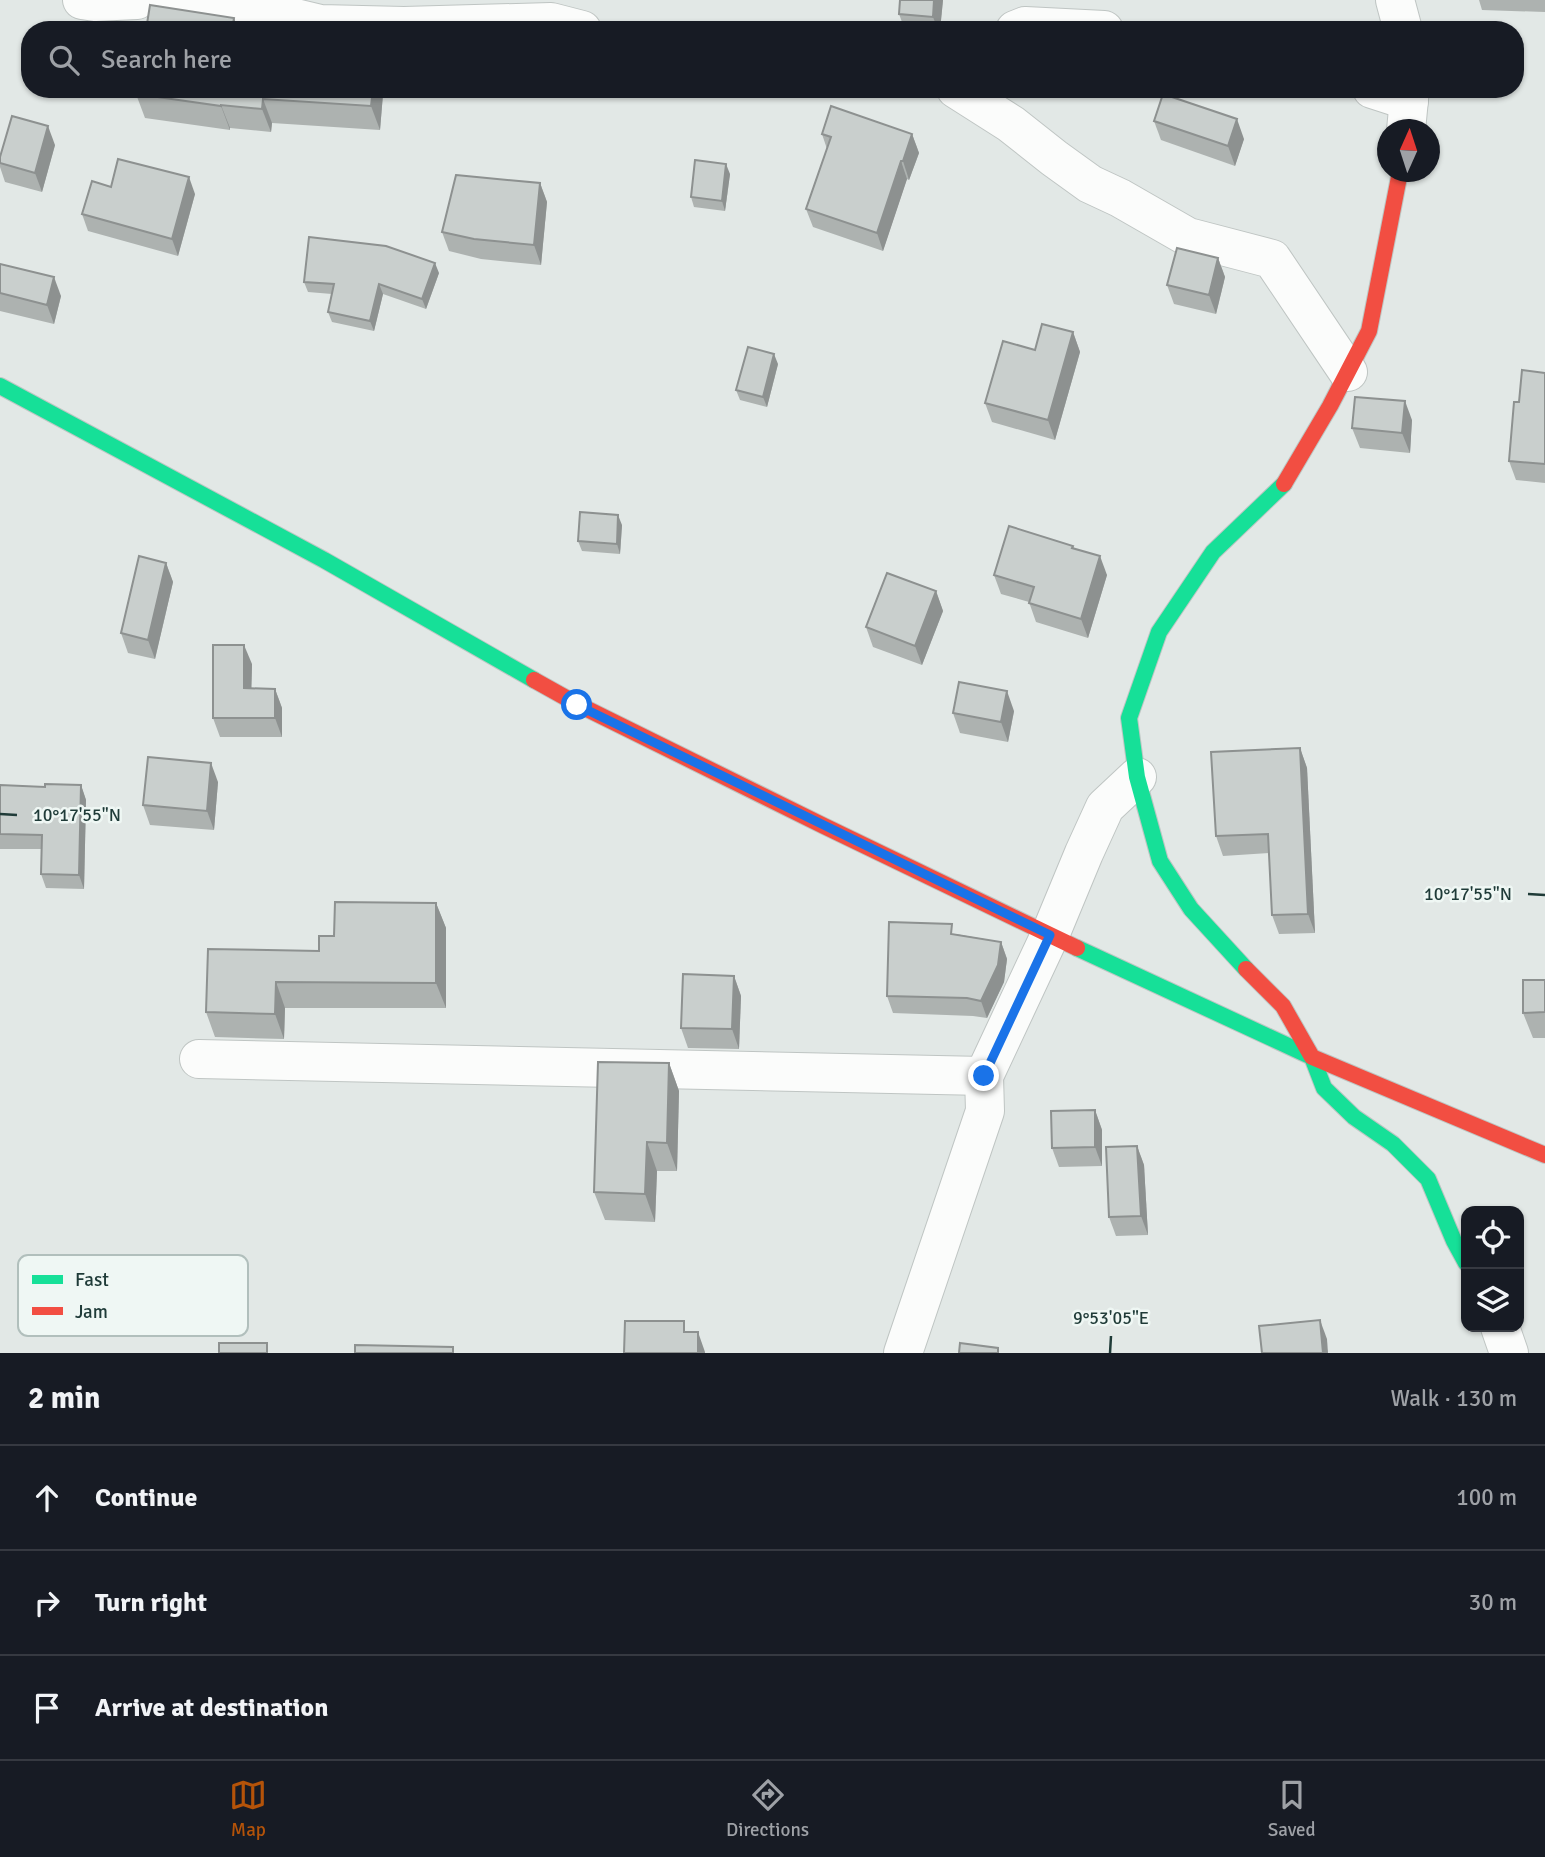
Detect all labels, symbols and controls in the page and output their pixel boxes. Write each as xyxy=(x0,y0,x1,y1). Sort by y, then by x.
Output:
search box xyxy=(21,21,1524,98)
icon: search xyxy=(45,41,83,79)
text: Search here xyxy=(101,44,232,76)
north arrow xyxy=(1377,119,1440,182)
route start xyxy=(561,689,592,720)
text: 10°17'55"N xyxy=(33,804,121,826)
text: 10°17'55"N xyxy=(1424,883,1512,905)
route end xyxy=(968,1060,999,1091)
map controls xyxy=(1461,1206,1524,1332)
button: locate xyxy=(1461,1206,1524,1269)
legend xyxy=(18,1255,248,1336)
text: Fast xyxy=(75,1268,109,1292)
button: layers xyxy=(1461,1269,1524,1332)
text: Jam xyxy=(75,1300,108,1324)
text: 9°53'05"E xyxy=(1073,1307,1149,1329)
text: 2 min xyxy=(28,1380,100,1417)
text: Walk · 130 m xyxy=(1391,1384,1517,1413)
icon: ahead xyxy=(28,1479,66,1517)
text: Continue xyxy=(95,1482,197,1514)
text: 100 m xyxy=(1456,1483,1517,1512)
icon: right xyxy=(28,1584,66,1622)
text: Turn right xyxy=(95,1587,207,1619)
text: 30 m xyxy=(1469,1588,1517,1617)
icon: arrive xyxy=(28,1689,66,1727)
text: Arrive at destination xyxy=(95,1692,328,1724)
tab: Map xyxy=(229,1776,267,1842)
tab: Directions xyxy=(726,1776,809,1842)
tab: Saved xyxy=(1268,1776,1316,1842)

